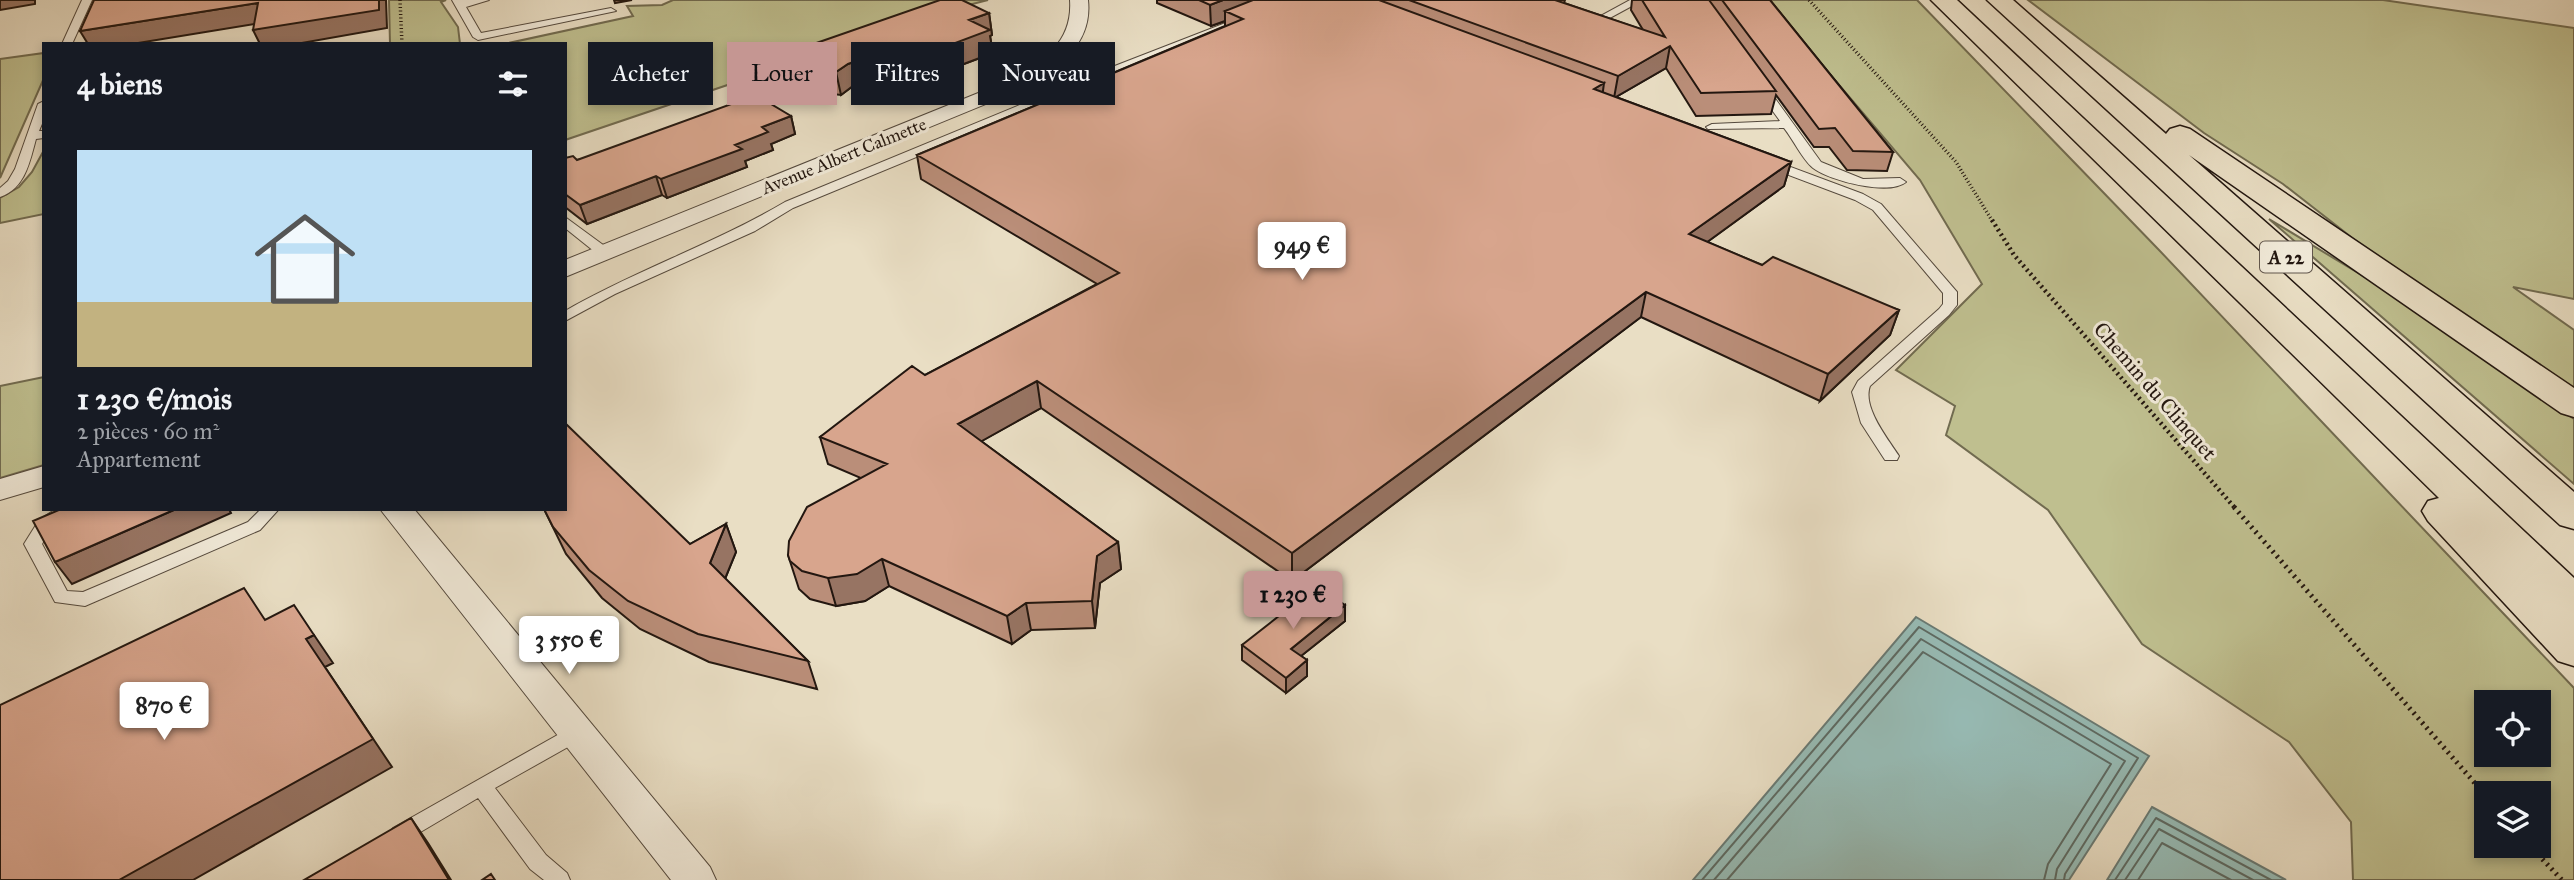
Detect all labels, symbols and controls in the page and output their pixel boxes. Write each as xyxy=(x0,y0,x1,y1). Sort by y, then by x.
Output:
chip: Acheter xyxy=(588,42,713,105)
chip: Louer xyxy=(727,42,837,105)
chip: Filtres xyxy=(851,42,964,105)
chip: Nouveau xyxy=(978,42,1115,105)
icon: filters xyxy=(494,65,532,103)
text: 4 biens xyxy=(77,66,162,102)
street label: Avenue Albert Calmette xyxy=(758,113,930,199)
icon: home xyxy=(242,196,368,322)
pin: 949 € xyxy=(1253,222,1351,282)
text: 949 € xyxy=(1274,231,1330,259)
road number: A 22 xyxy=(2260,242,2312,272)
street label: Chemin du Clinquet xyxy=(2088,317,2222,466)
text: 1 230 €/mois xyxy=(77,381,232,417)
text: 2 pièces · 60 m² xyxy=(77,417,219,445)
text: Appartement xyxy=(77,445,201,473)
pin: 1 230 € xyxy=(1228,572,1358,631)
text: 1 230 € xyxy=(1260,580,1326,608)
pin: 3 550 € xyxy=(504,616,634,676)
text: 3 550 € xyxy=(535,625,603,653)
pin: 870 € xyxy=(115,682,213,742)
map controls xyxy=(2474,690,2551,858)
button: locate xyxy=(2474,690,2551,767)
text: 870 € xyxy=(136,691,192,719)
button: layers xyxy=(2474,781,2551,858)

